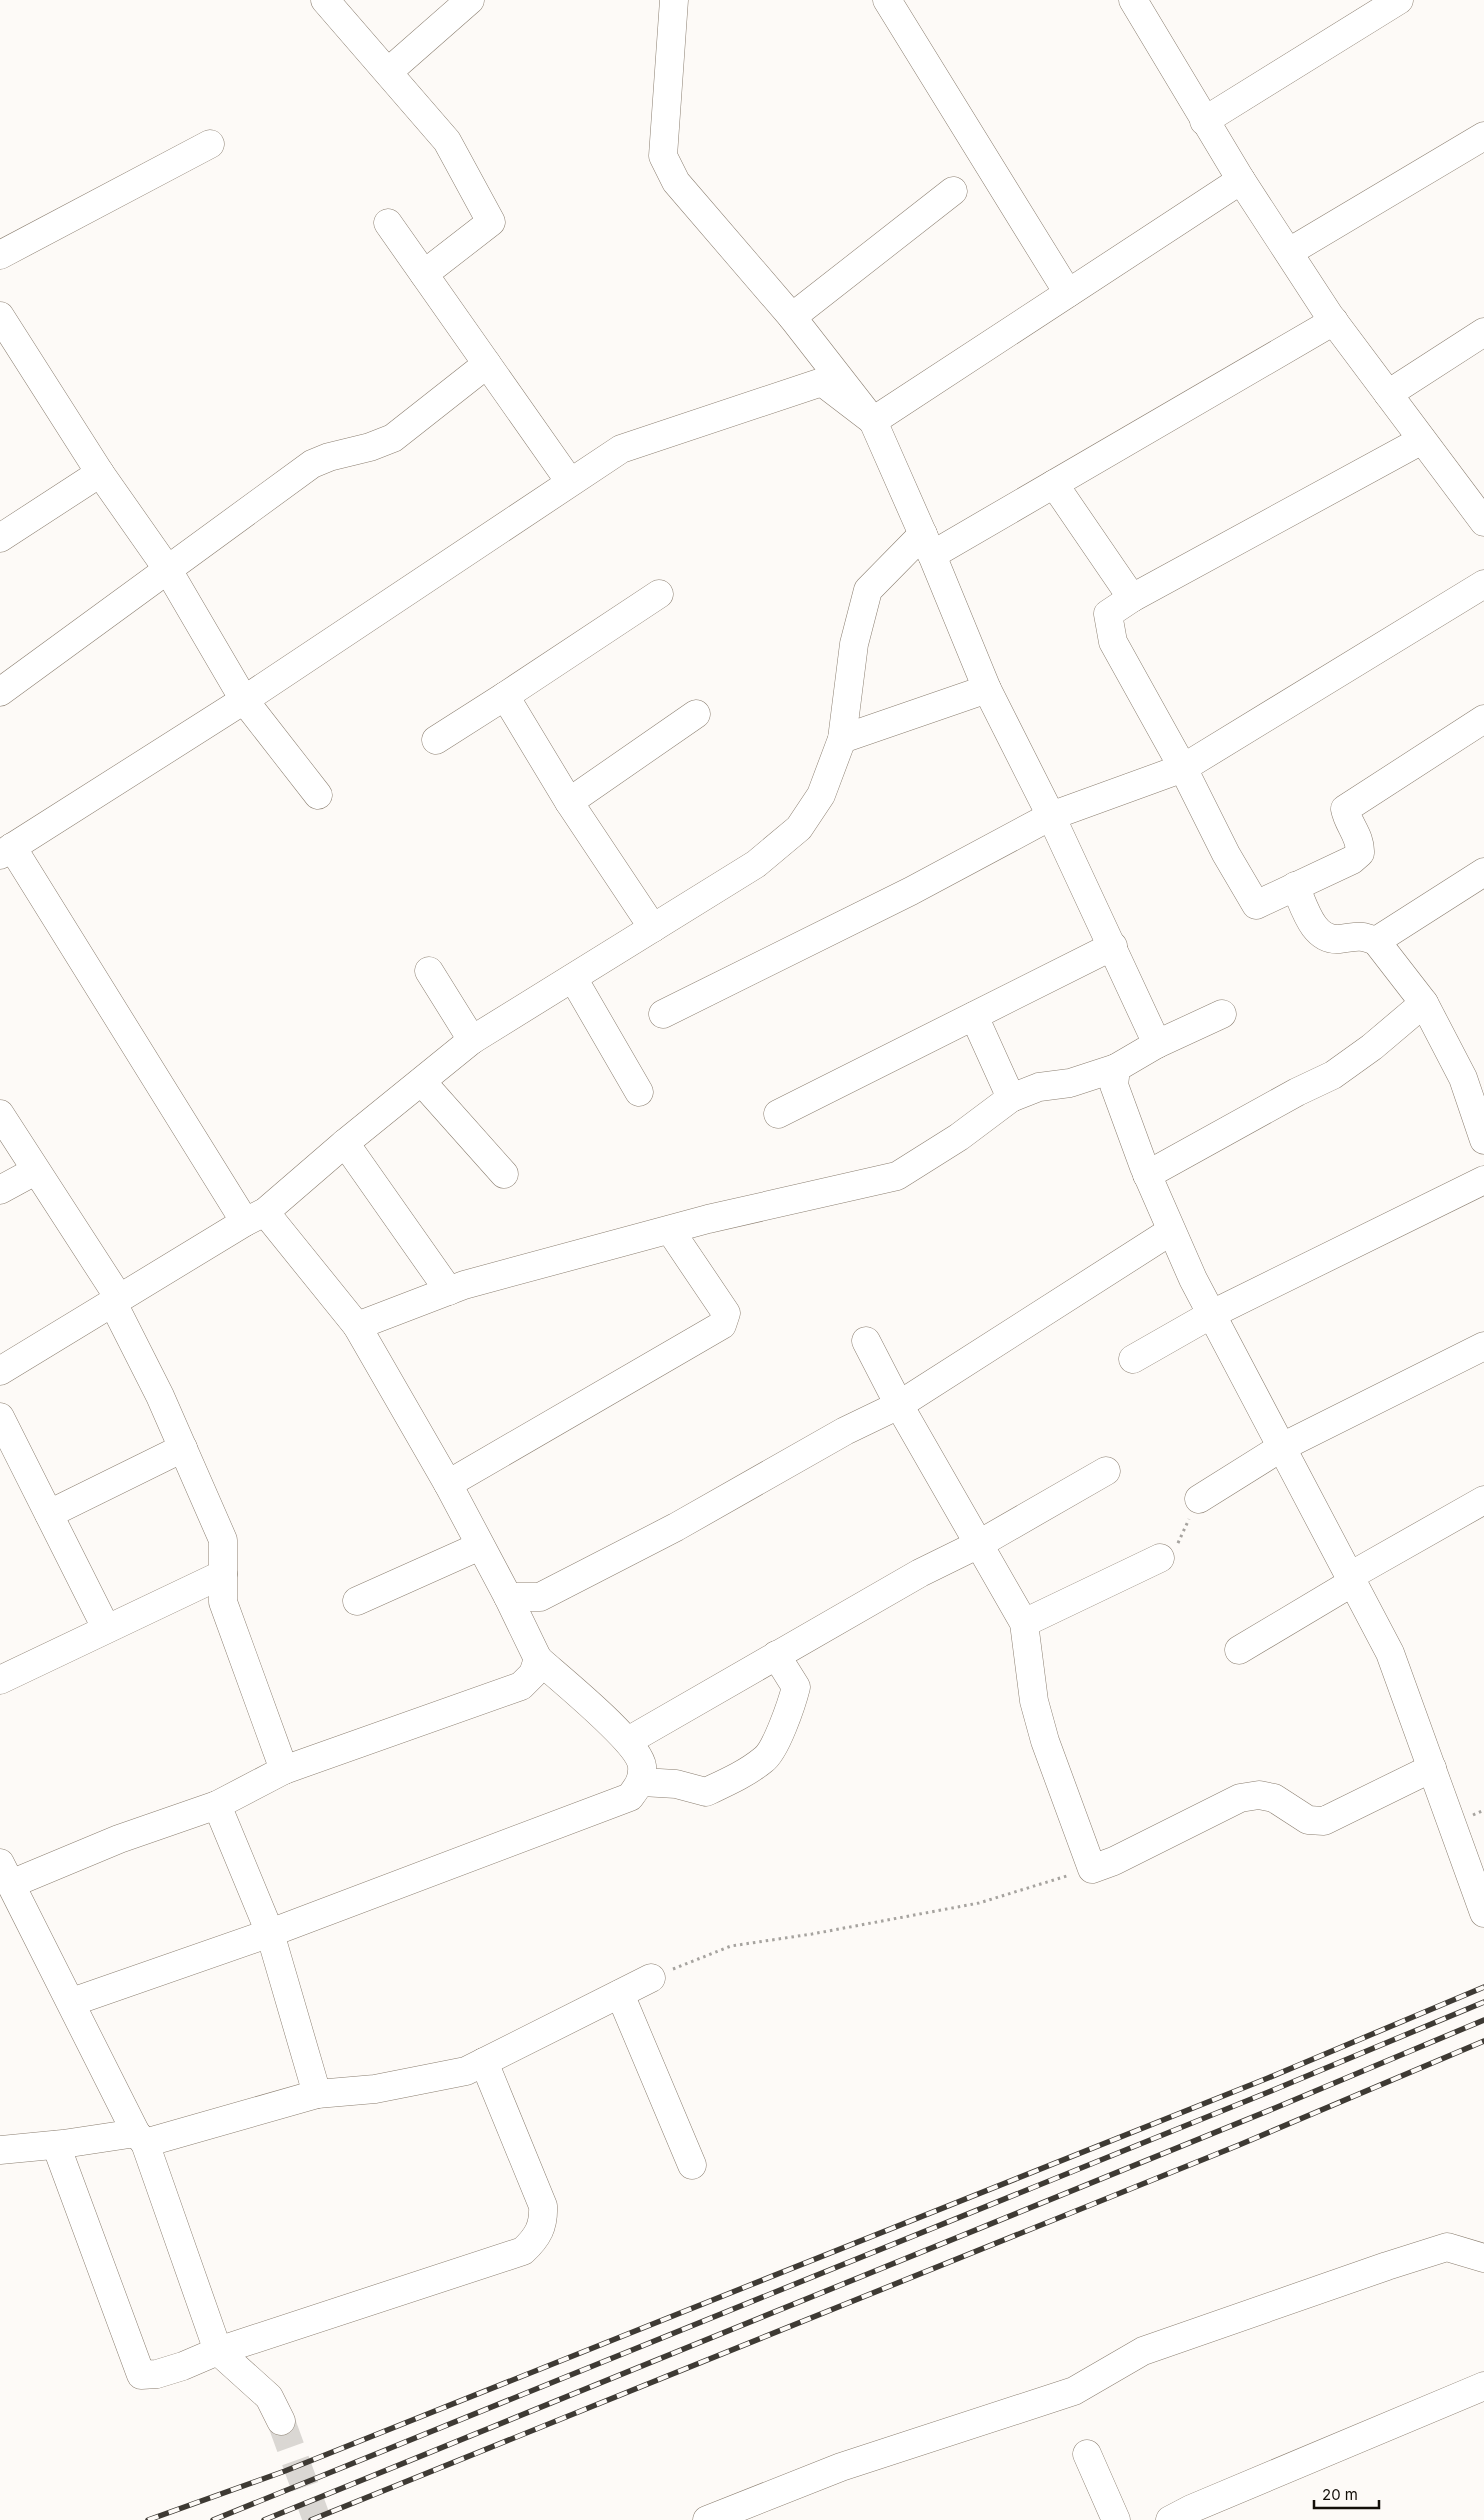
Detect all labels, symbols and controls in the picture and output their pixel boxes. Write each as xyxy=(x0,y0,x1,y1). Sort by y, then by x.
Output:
scale bar xyxy=(1314,2478,1379,2510)
text: 20 m xyxy=(1322,2485,1358,2504)

